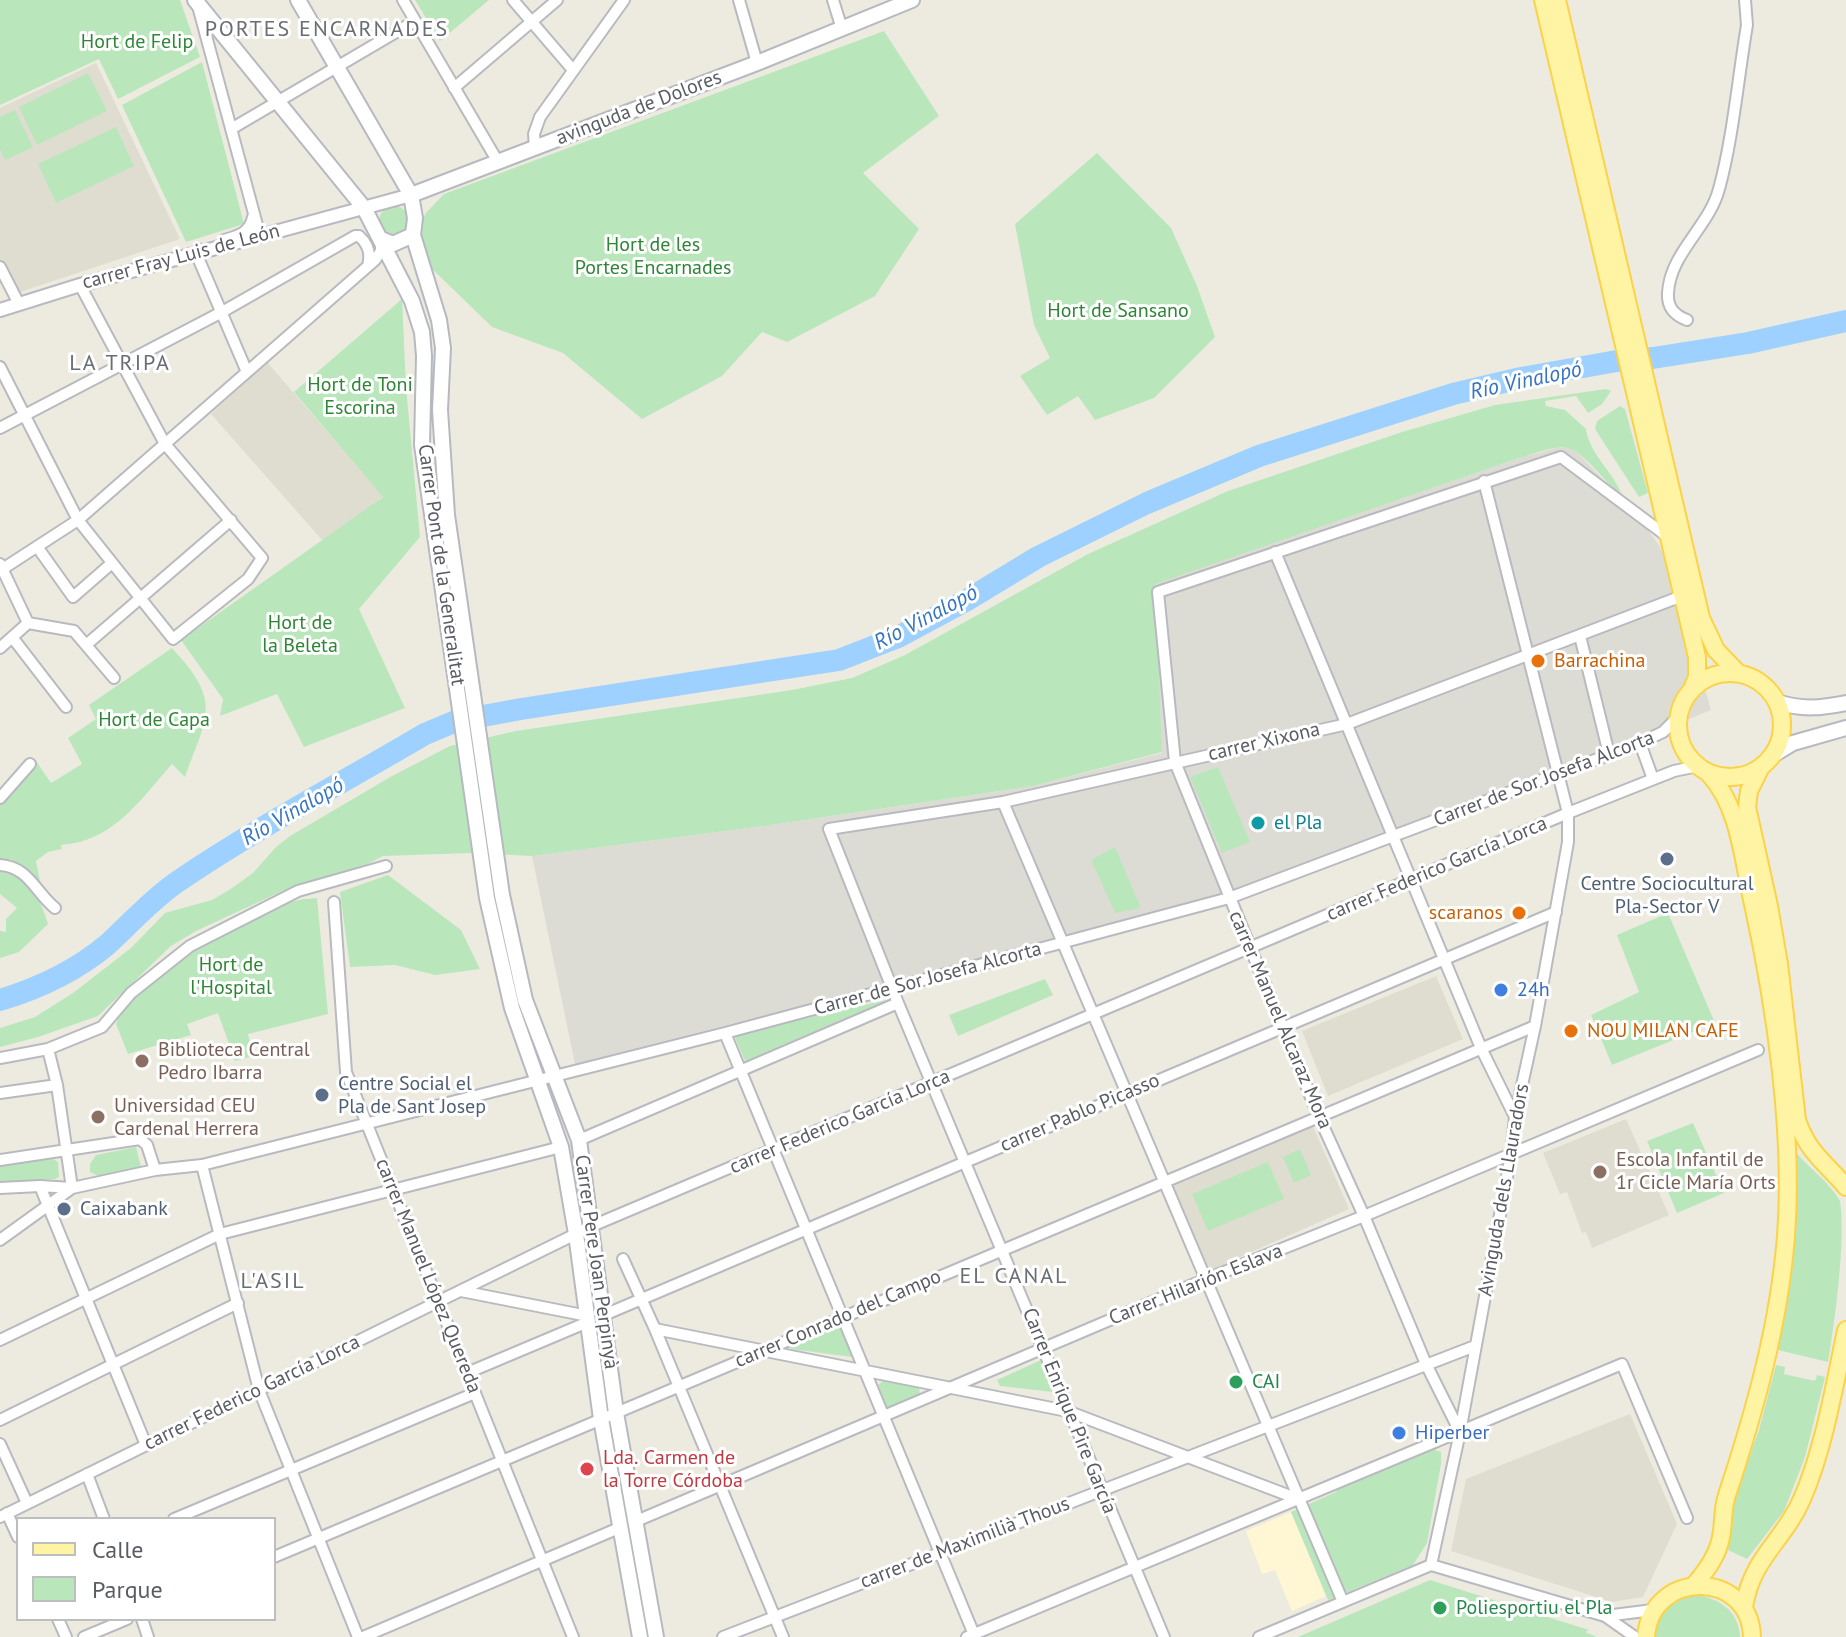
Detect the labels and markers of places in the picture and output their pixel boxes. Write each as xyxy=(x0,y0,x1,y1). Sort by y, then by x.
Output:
place label: Barrachina xyxy=(1554,649,1645,673)
marker: Barrachina xyxy=(1529,652,1547,670)
place label: el Pla xyxy=(1274,811,1322,835)
marker: el Pla xyxy=(1249,814,1267,832)
marker: Centre Sociocultural Pla-Sector V xyxy=(1658,850,1676,868)
place label: Centre Sociocultural Pla-Sector V xyxy=(1580,872,1754,919)
place label: scaranos xyxy=(1429,901,1503,925)
marker: scaranos xyxy=(1510,904,1528,922)
place label: 24h xyxy=(1517,978,1550,1002)
marker: 24h xyxy=(1492,981,1510,999)
place label: NOU MILAN CAFE xyxy=(1587,1019,1739,1043)
marker: NOU MILAN CAFE xyxy=(1562,1022,1580,1040)
place label: Biblioteca Central Pedro Ibarra xyxy=(158,1038,310,1085)
marker: Biblioteca Central Pedro Ibarra xyxy=(133,1052,151,1070)
place label: Centre Social el Pla de Sant Josep xyxy=(338,1072,486,1119)
marker: Centre Social el Pla de Sant Josep xyxy=(313,1086,331,1104)
place label: Universidad CEU Cardenal Herrera xyxy=(114,1094,259,1141)
marker: Universidad CEU Cardenal Herrera xyxy=(89,1108,107,1126)
place label: Escola Infantil de 1r Cicle María Orts xyxy=(1616,1148,1776,1195)
marker: Escola Infantil de 1r Cicle María Orts xyxy=(1591,1163,1609,1181)
place label: Caixabank xyxy=(80,1197,168,1221)
marker: Caixabank xyxy=(55,1200,73,1218)
place label: CAI xyxy=(1252,1370,1280,1394)
marker: CAI xyxy=(1227,1373,1245,1391)
place label: Hiperber xyxy=(1415,1421,1489,1445)
marker: Hiperber xyxy=(1390,1424,1408,1442)
place label: Lda. Carmen de la Torre Córdoba xyxy=(603,1446,743,1493)
marker: Lda. Carmen de la Torre Córdoba xyxy=(578,1460,596,1478)
place label: Poliesportiu el Pla xyxy=(1456,1596,1612,1620)
marker: Poliesportiu el Pla xyxy=(1431,1599,1449,1617)

